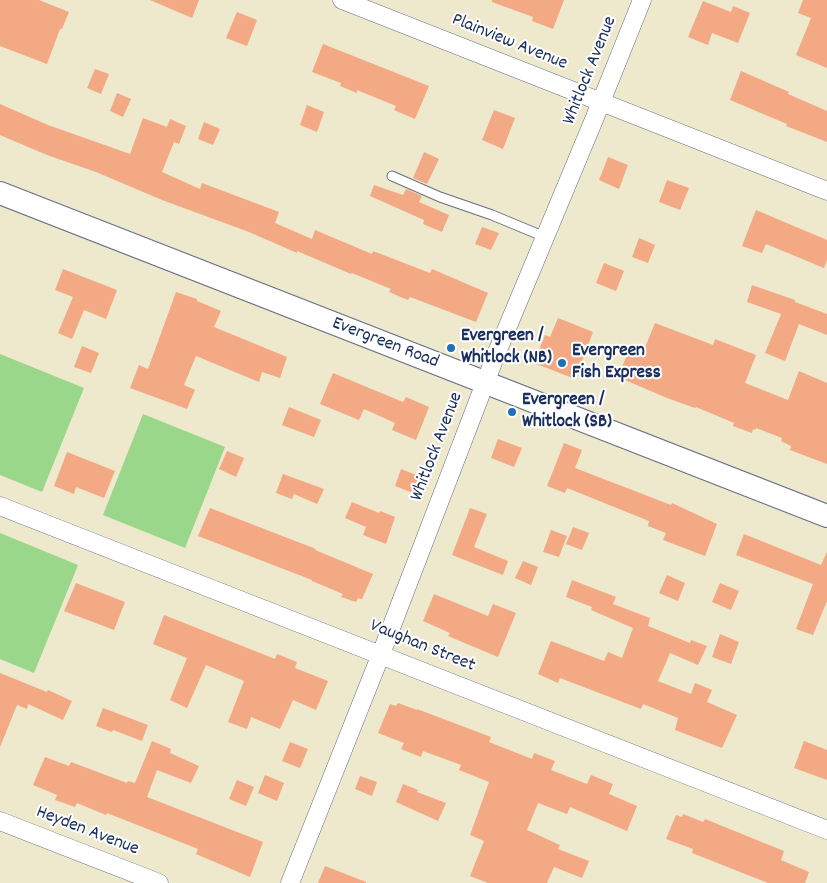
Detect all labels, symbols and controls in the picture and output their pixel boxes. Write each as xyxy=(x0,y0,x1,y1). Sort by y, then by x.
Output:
street label: Plainview Avenue xyxy=(448,9,570,77)
street label: Whitlock Avenue xyxy=(559,13,623,129)
street label: Evergreen Road xyxy=(328,313,442,375)
place label: Evergreen / Whitlock (NB) xyxy=(461,326,552,370)
place label: Evergreen Fish Express xyxy=(572,341,661,385)
marker: Evergreen / Whitlock (NB) xyxy=(445,342,457,354)
marker: Evergreen Fish Express xyxy=(556,357,568,369)
street label: Whitlock Avenue xyxy=(407,389,469,505)
place label: Evergreen / Whitlock (SB) xyxy=(522,390,612,434)
marker: Evergreen / Whitlock (SB) xyxy=(506,406,518,418)
street label: Vaughan Street xyxy=(366,616,478,678)
street label: Heyden Avenue xyxy=(32,802,142,862)

